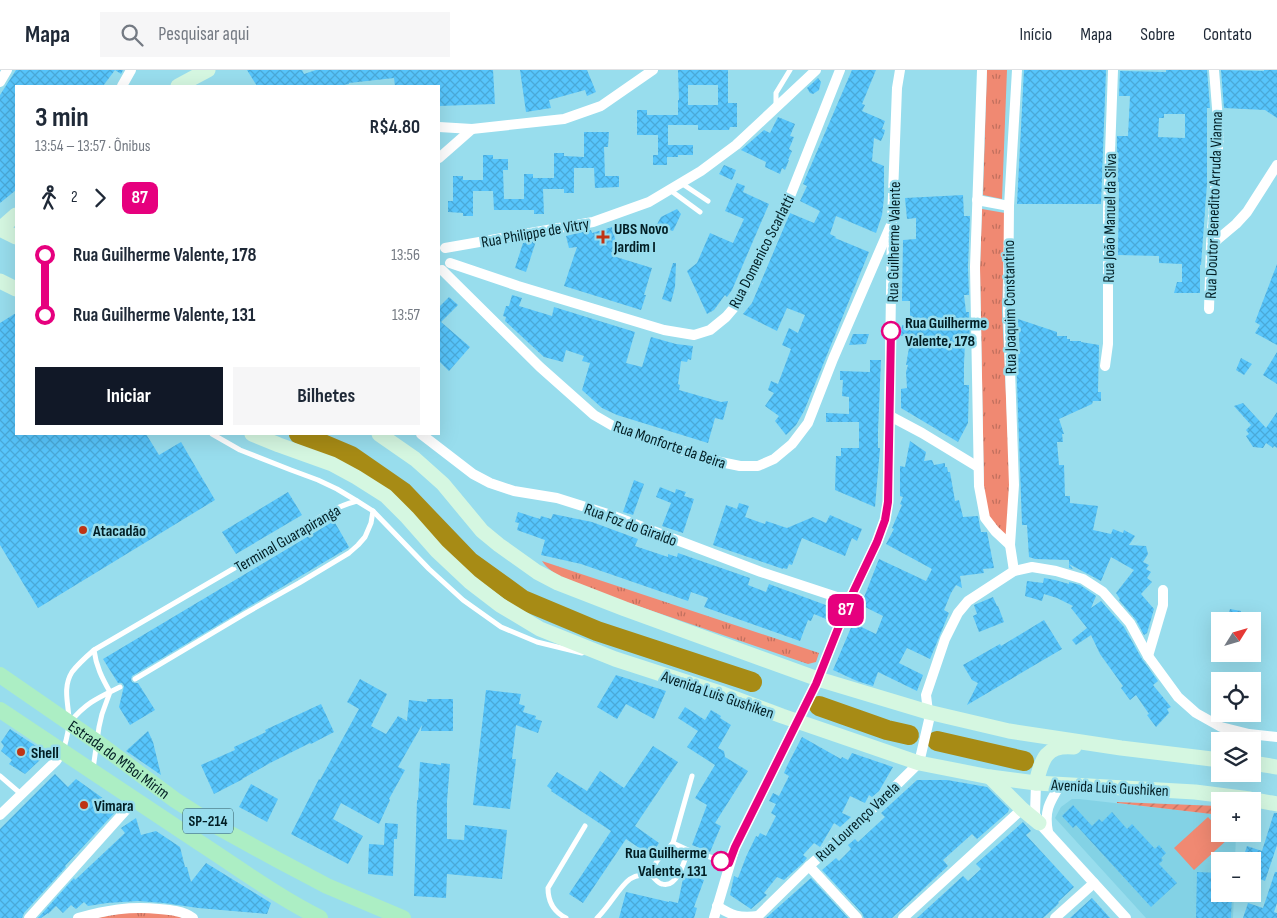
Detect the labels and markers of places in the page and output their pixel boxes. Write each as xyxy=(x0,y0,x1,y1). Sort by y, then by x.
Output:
place label: UBS Novo Jardim I xyxy=(613,220,669,257)
marker: UBS Novo Jardim I xyxy=(596,230,610,244)
place label: Rua Guilherme Valente, 178 xyxy=(905,314,987,351)
marker: Rua Guilherme Valente, 178 xyxy=(881,321,901,341)
place label: Atacadão xyxy=(92,522,146,541)
marker: Atacadão xyxy=(77,524,89,536)
place label: Shell xyxy=(31,744,59,763)
marker: Shell xyxy=(15,746,27,758)
place label: Vimara xyxy=(94,797,134,816)
marker: Vimara xyxy=(78,799,90,811)
place label: Rua Guilherme Valente, 131 xyxy=(625,844,708,881)
marker: Rua Guilherme Valente, 131 xyxy=(711,851,731,871)

